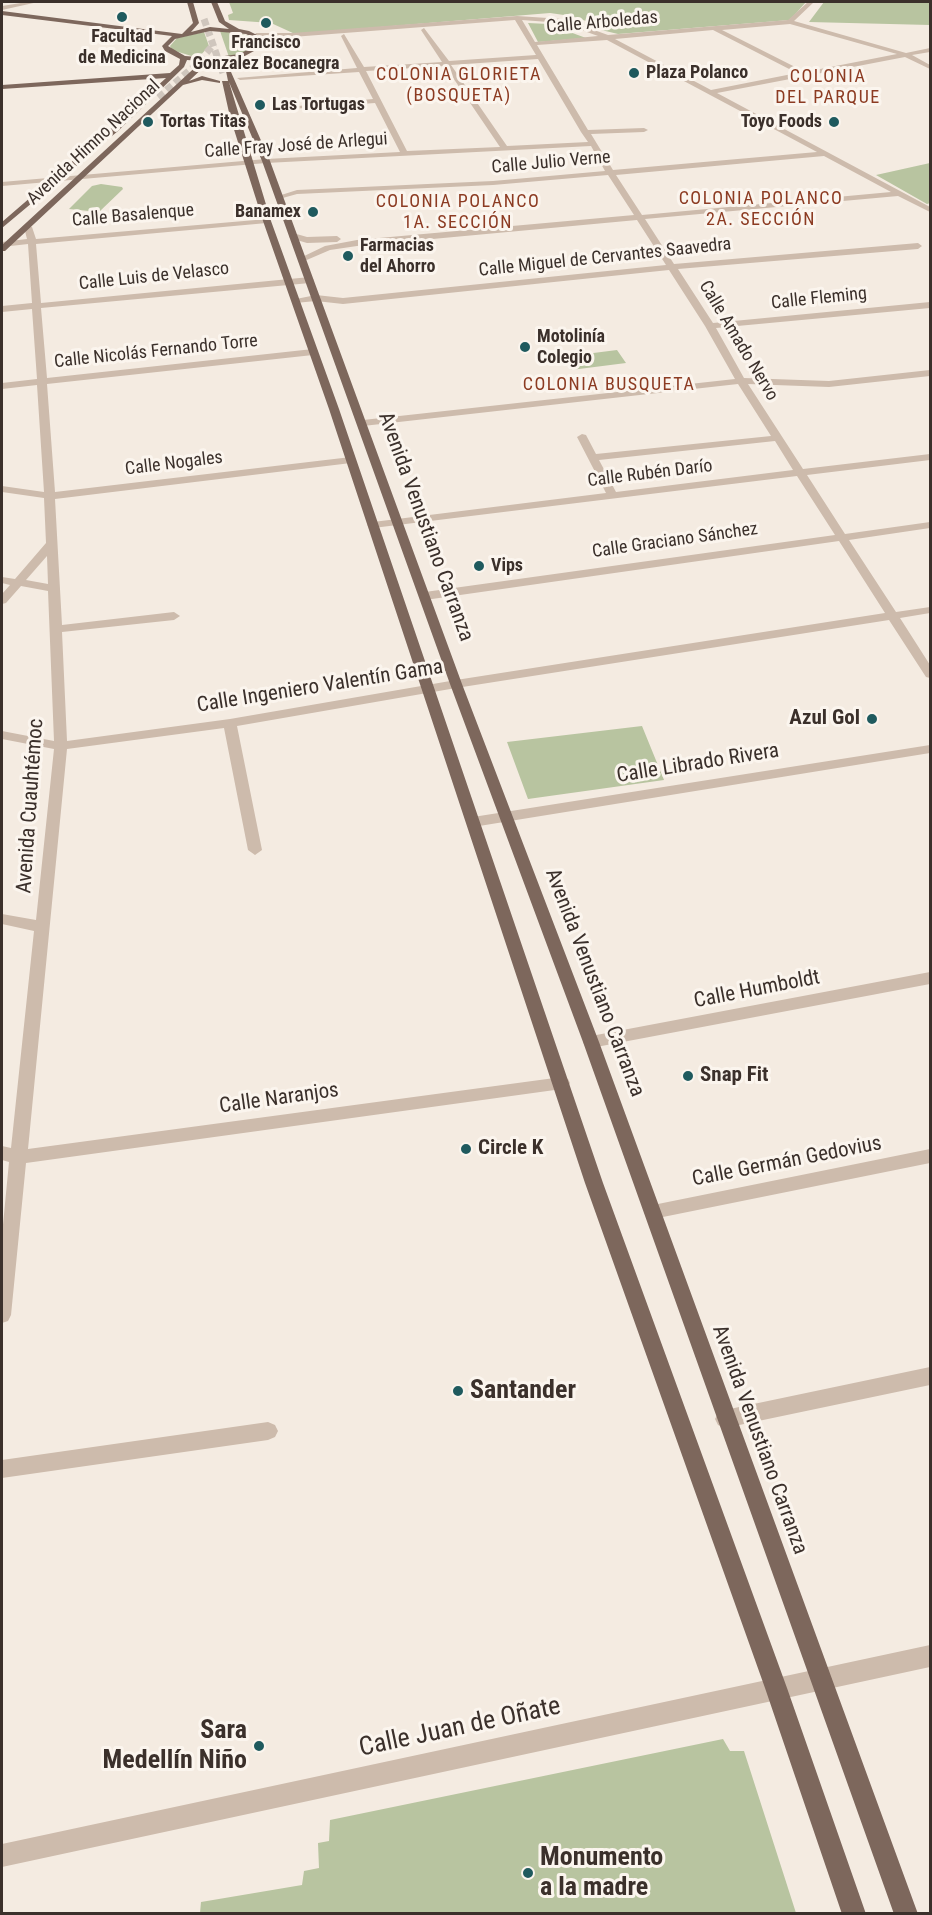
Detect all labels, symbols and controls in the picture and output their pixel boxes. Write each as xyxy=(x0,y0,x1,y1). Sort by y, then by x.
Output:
street label: Calle Arboledas xyxy=(545,7,659,39)
marker: Facultad de Medicina xyxy=(115,10,129,24)
marker: Francisco Gonzalez Bocanegra xyxy=(259,16,273,30)
place label: Facultad de Medicina xyxy=(78,26,166,68)
place label: Francisco Gonzalez Bocanegra xyxy=(193,32,339,74)
place label: Plaza Polanco xyxy=(646,62,748,84)
district label: COLONIA GLORIETA (BOSQUETA) xyxy=(376,64,542,106)
marker: Plaza Polanco xyxy=(627,66,641,80)
district label: COLONIA DEL PARQUE xyxy=(775,66,881,109)
street label: Avenida Himno Nacional xyxy=(23,76,165,210)
place label: Las Tortugas xyxy=(272,94,365,116)
marker: Las Tortugas xyxy=(253,98,267,112)
place label: Tortas Titas xyxy=(160,111,246,133)
place label: Toyo Foods xyxy=(741,111,822,133)
marker: Tortas Titas xyxy=(141,115,155,129)
marker: Toyo Foods xyxy=(827,115,841,129)
street label: Calle Fray José de Arlegui xyxy=(204,129,388,163)
street label: Calle Julio Verne xyxy=(491,147,611,179)
district label: COLONIA POLANCO 2A. SECCIÓN xyxy=(679,188,843,230)
district label: COLONIA POLANCO 1A. SECCIÓN xyxy=(376,191,540,234)
street label: Calle Basalenque xyxy=(71,200,195,232)
place label: Banamex xyxy=(235,201,301,223)
marker: Banamex xyxy=(306,205,320,219)
street label: Calle Miguel de Cervantes Saavedra xyxy=(478,234,732,282)
place label: Farmacias del Ahorro xyxy=(360,235,435,278)
marker: Farmacias del Ahorro xyxy=(341,249,355,263)
street label: Calle Luis de Velasco xyxy=(78,258,230,296)
street label: Calle Amado Nervo xyxy=(694,277,782,405)
street label: Calle Fleming xyxy=(770,283,868,315)
place label: Motolinía Colegio xyxy=(537,326,605,368)
street label: Calle Nicolás Fernando Torre xyxy=(53,331,259,373)
marker: Motolinía Colegio xyxy=(518,340,532,354)
district label: COLONIA BUSQUETA xyxy=(523,374,695,396)
street label: Avenida Venustiano Carranza xyxy=(372,409,478,645)
street label: Calle Nogales xyxy=(124,447,224,481)
street label: Calle Rubén Darío xyxy=(586,456,714,492)
street label: Calle Graciano Sánchez xyxy=(591,519,759,563)
place label: Vips xyxy=(491,555,523,577)
marker: Vips xyxy=(472,559,486,573)
street label: Calle Ingeniero Valentín Gama xyxy=(195,655,445,719)
place label: Azul Gol xyxy=(789,706,860,732)
marker: Azul Gol xyxy=(865,712,879,726)
street label: Avenida Cuauhtémoc xyxy=(12,718,50,894)
street label: Calle Librado Rivera xyxy=(615,739,781,789)
street label: Avenida Venustiano Carranza xyxy=(539,865,649,1101)
street label: Calle Humboldt xyxy=(692,965,822,1015)
place label: Snap Fit xyxy=(700,1063,769,1089)
marker: Snap Fit xyxy=(681,1069,695,1083)
street label: Calle Naranjos xyxy=(218,1078,340,1120)
street label: Calle Germán Gedovius xyxy=(690,1131,884,1193)
place label: Circle K xyxy=(478,1136,543,1162)
marker: Circle K xyxy=(459,1142,473,1156)
street label: Avenida Venustiano Carranza xyxy=(706,1322,812,1558)
place label: Santander xyxy=(470,1375,576,1407)
marker: Santander xyxy=(451,1384,465,1398)
street label: Calle Juan de Oñate xyxy=(356,1691,564,1765)
place label: Sara Medellín Niño xyxy=(103,1715,247,1776)
marker: Sara Medellín Niño xyxy=(252,1739,266,1753)
place label: Monumento a la madre xyxy=(540,1842,663,1904)
marker: Monumento a la madre xyxy=(521,1866,535,1880)

